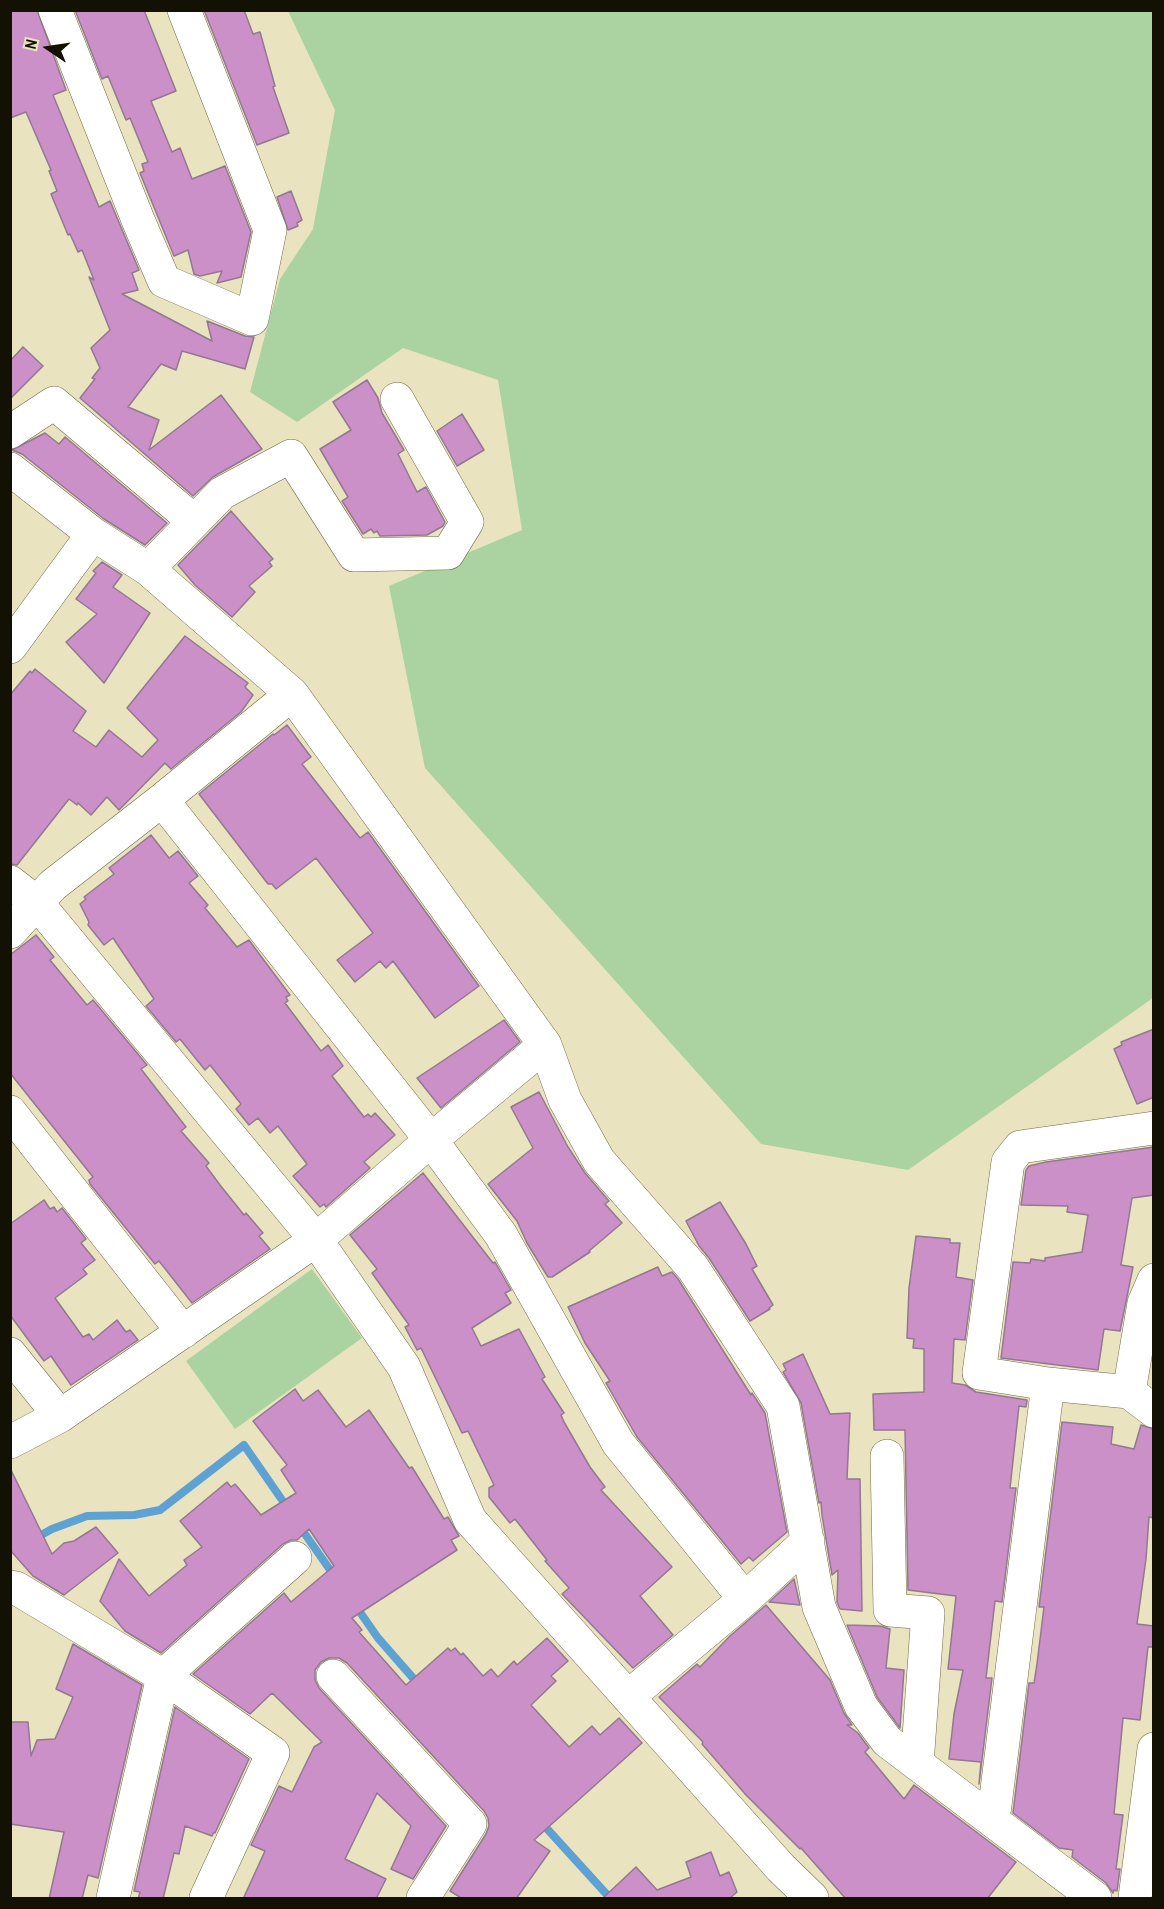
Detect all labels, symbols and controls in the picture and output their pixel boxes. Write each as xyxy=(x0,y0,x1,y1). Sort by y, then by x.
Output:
north arrow xyxy=(18,18,78,78)
text: N xyxy=(19,37,42,51)

